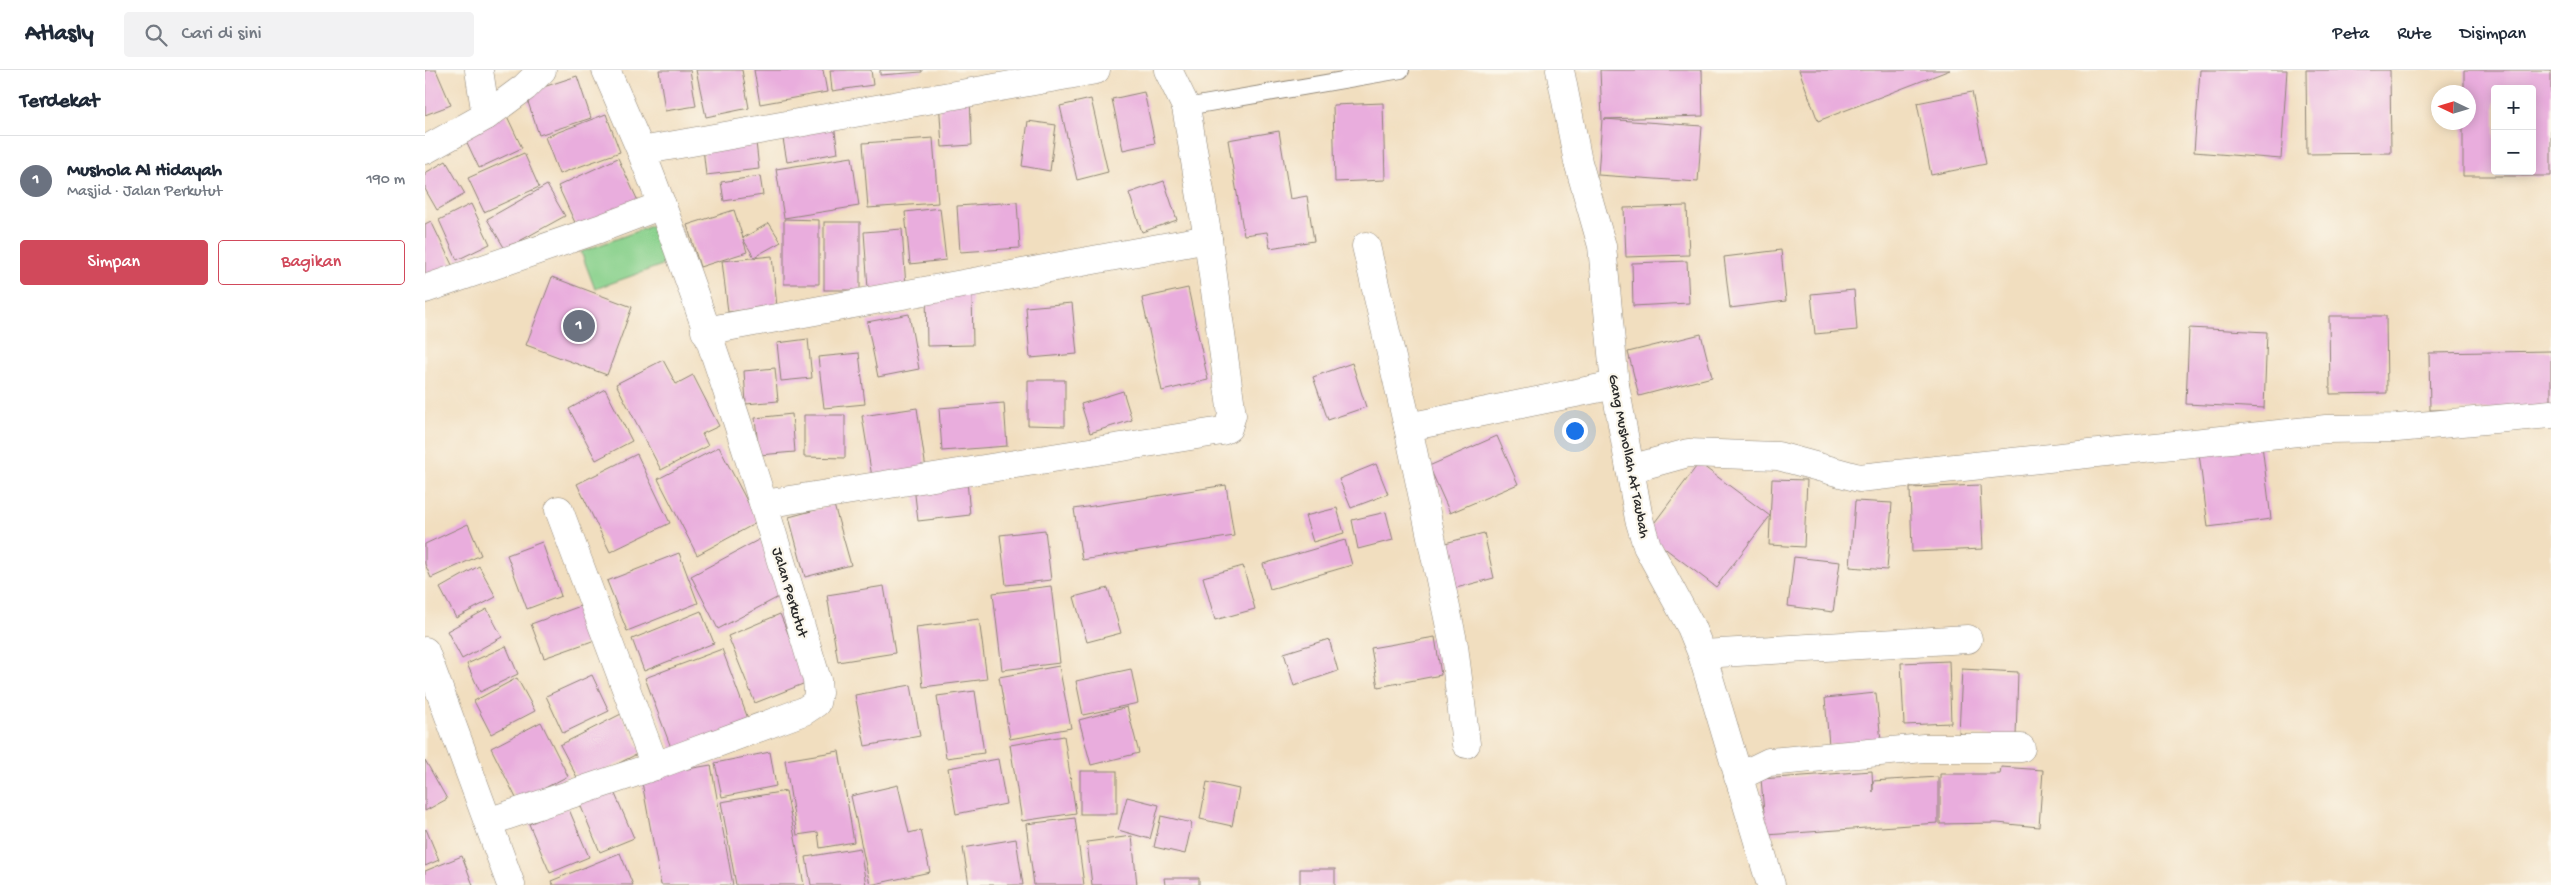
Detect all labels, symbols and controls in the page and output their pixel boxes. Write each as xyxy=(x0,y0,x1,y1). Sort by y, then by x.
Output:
search box xyxy=(124,12,474,57)
text: Atlasly xyxy=(25,20,94,49)
icon: search xyxy=(142,21,170,49)
text: Cari di sini xyxy=(182,23,262,46)
text: Peta xyxy=(2333,24,2369,45)
text: Rute xyxy=(2397,24,2432,45)
text: Disimpan xyxy=(2460,24,2526,45)
north arrow xyxy=(2431,85,2476,130)
map controls xyxy=(2491,85,2536,175)
button: + xyxy=(2491,85,2536,130)
text: Terdekat xyxy=(20,90,99,115)
button: − xyxy=(2491,130,2536,175)
text: Mushola Al Hidayah xyxy=(67,160,222,183)
text: 1 xyxy=(33,171,39,190)
text: 190 m xyxy=(366,171,405,190)
text: Masjid · Jalan Perkutut xyxy=(67,183,222,202)
button: Simpan xyxy=(20,240,208,285)
button: Bagikan xyxy=(218,240,405,285)
pin: 1 xyxy=(563,307,595,345)
street label: Gang Mushollah At Taubah xyxy=(1603,373,1653,540)
your location xyxy=(1562,418,1588,444)
street label: Jalan Perkutut xyxy=(767,546,812,641)

